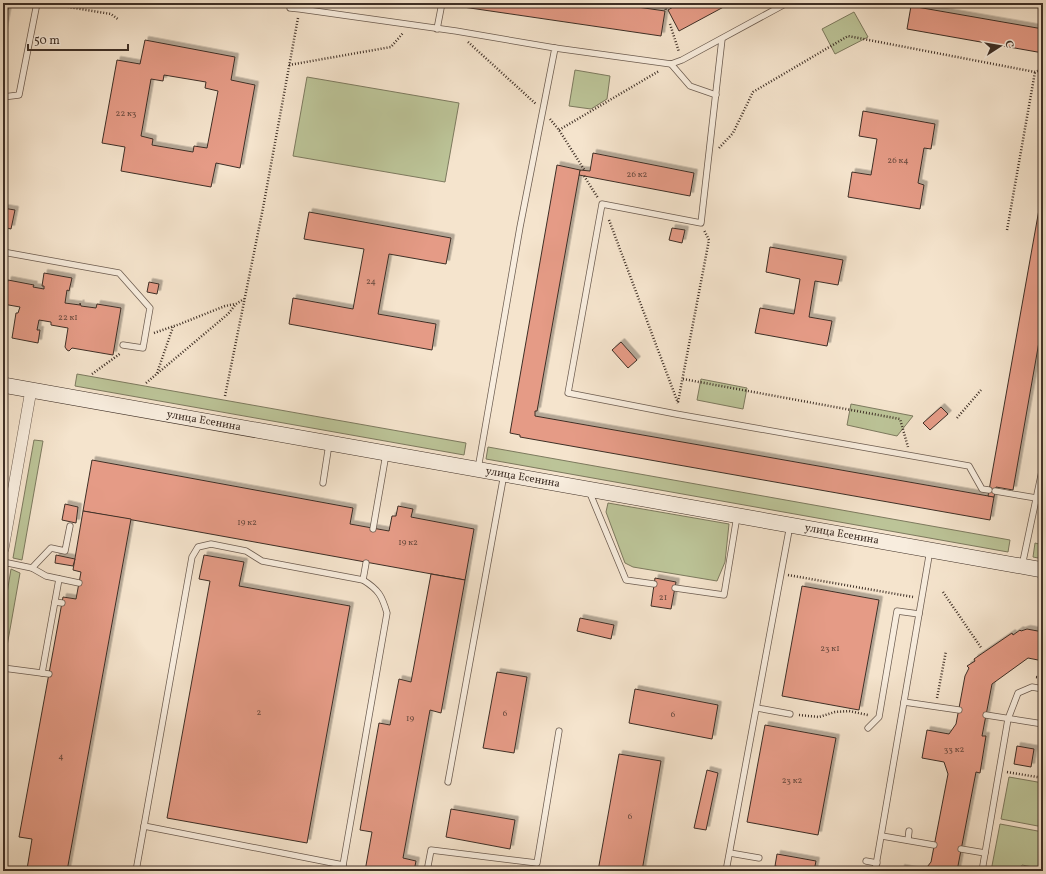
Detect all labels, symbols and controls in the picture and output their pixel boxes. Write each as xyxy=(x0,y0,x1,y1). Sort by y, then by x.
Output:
scale bar xyxy=(28,26,128,52)
north arrow xyxy=(980,26,1020,66)
text: 50 m xyxy=(34,33,60,49)
text: С xyxy=(1000,39,1016,49)
house number: 22 к3 xyxy=(116,107,137,120)
house number: 26 к4 xyxy=(887,154,909,167)
house number: 26 к2 xyxy=(627,168,648,181)
house number: 24 xyxy=(366,275,376,288)
house number: 22 к1 xyxy=(58,311,78,324)
street label: улица Есенина xyxy=(166,407,243,435)
street label: улица Есенина xyxy=(484,464,562,492)
house number: 19 к2 xyxy=(237,516,257,529)
street label: улица Есенина xyxy=(803,520,881,548)
house number: 19 к2 xyxy=(398,536,418,549)
house number: 21 xyxy=(659,591,667,604)
house number: 23 к1 xyxy=(820,642,840,655)
house number: 2 xyxy=(257,706,262,719)
house number: 6 xyxy=(503,707,508,720)
house number: 6 xyxy=(671,708,676,721)
house number: 19 xyxy=(406,712,414,725)
house number: 33 к2 xyxy=(944,743,964,756)
house number: 4 xyxy=(58,750,64,763)
house number: 23 к2 xyxy=(782,774,802,787)
house number: 6 xyxy=(628,810,633,823)

